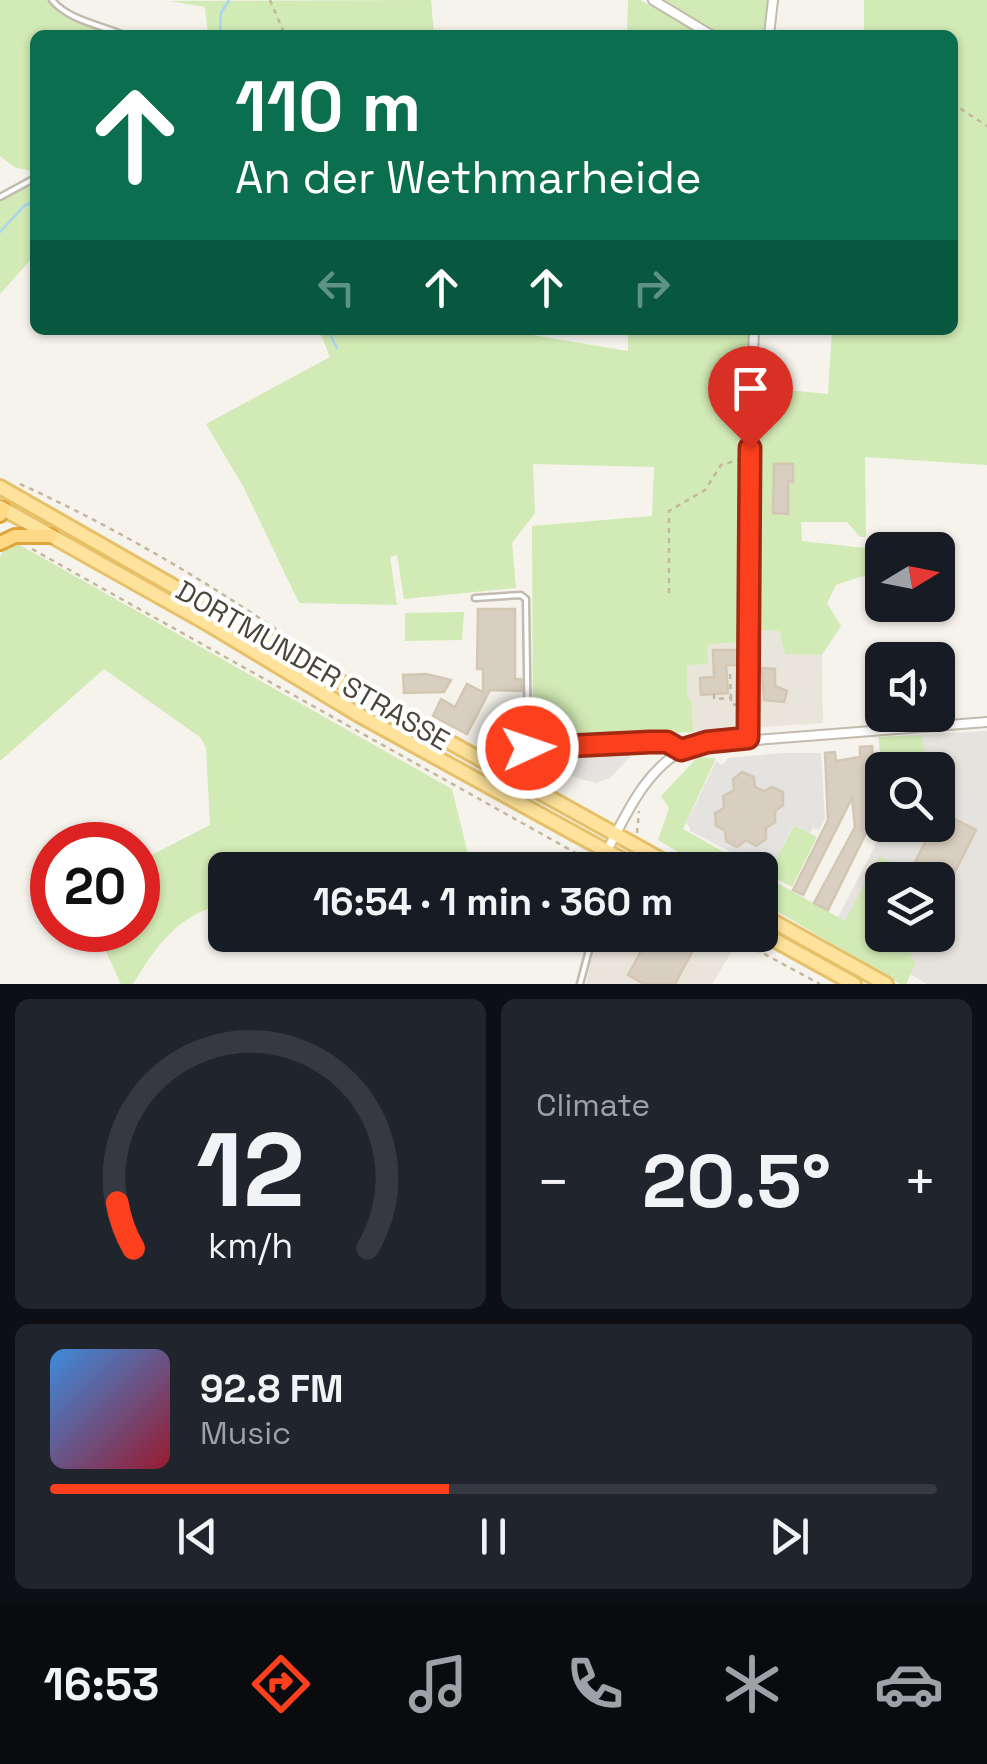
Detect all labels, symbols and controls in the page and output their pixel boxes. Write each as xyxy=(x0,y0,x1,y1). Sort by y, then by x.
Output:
text: 110 m xyxy=(235,62,421,151)
icon: ahead xyxy=(70,70,200,200)
text: An der Wethmarheide xyxy=(235,149,702,206)
icon: left xyxy=(309,260,364,315)
icon: ahead xyxy=(414,260,469,315)
icon: ahead xyxy=(519,260,574,315)
icon: right xyxy=(624,260,679,315)
pin xyxy=(708,346,793,449)
icon: arrive xyxy=(723,361,778,416)
north arrow xyxy=(865,532,955,622)
map controls xyxy=(865,532,955,952)
street label: DORTMUNDER STRASSE xyxy=(170,572,456,758)
button: sound xyxy=(865,642,955,732)
position arrow xyxy=(476,696,580,800)
button: search xyxy=(865,752,955,842)
speed limit sign: 20 xyxy=(30,822,160,952)
button: layers xyxy=(865,862,955,952)
text: 16:54 · 1 min · 360 m xyxy=(313,878,673,926)
text: Climate xyxy=(536,1085,650,1125)
text: 12 xyxy=(196,1104,305,1236)
text: 20.5° xyxy=(642,1133,831,1229)
text: − xyxy=(536,1147,570,1217)
text: + xyxy=(903,1147,937,1217)
text: km/h xyxy=(208,1223,293,1268)
text: 92.8 FM xyxy=(200,1365,344,1413)
text: Music xyxy=(200,1413,291,1453)
icon: previous xyxy=(170,1509,225,1564)
icon: pause xyxy=(466,1509,521,1564)
icon: next xyxy=(762,1509,817,1564)
icon: directions xyxy=(246,1649,316,1719)
icon: music xyxy=(403,1649,473,1719)
icon: phone xyxy=(560,1649,630,1719)
icon: climate xyxy=(717,1649,787,1719)
icon: car xyxy=(874,1649,944,1719)
text: 16:53 xyxy=(43,1656,159,1713)

